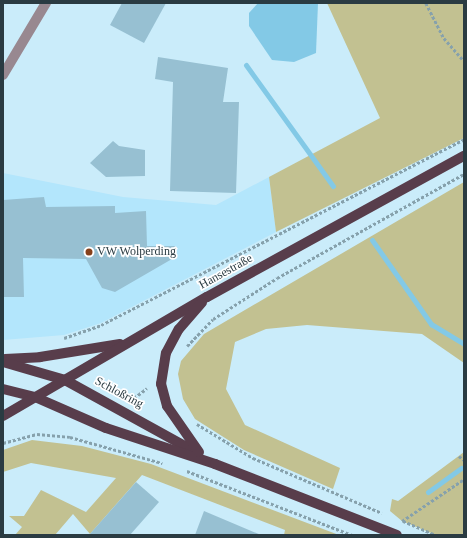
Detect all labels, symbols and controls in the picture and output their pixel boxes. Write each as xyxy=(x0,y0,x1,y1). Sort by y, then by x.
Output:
place label: VW Wolperding xyxy=(97,245,176,259)
marker: VW Wolperding xyxy=(84,247,94,257)
street label: Hansestraße xyxy=(197,251,255,293)
street label: Schloßring xyxy=(92,374,146,412)

